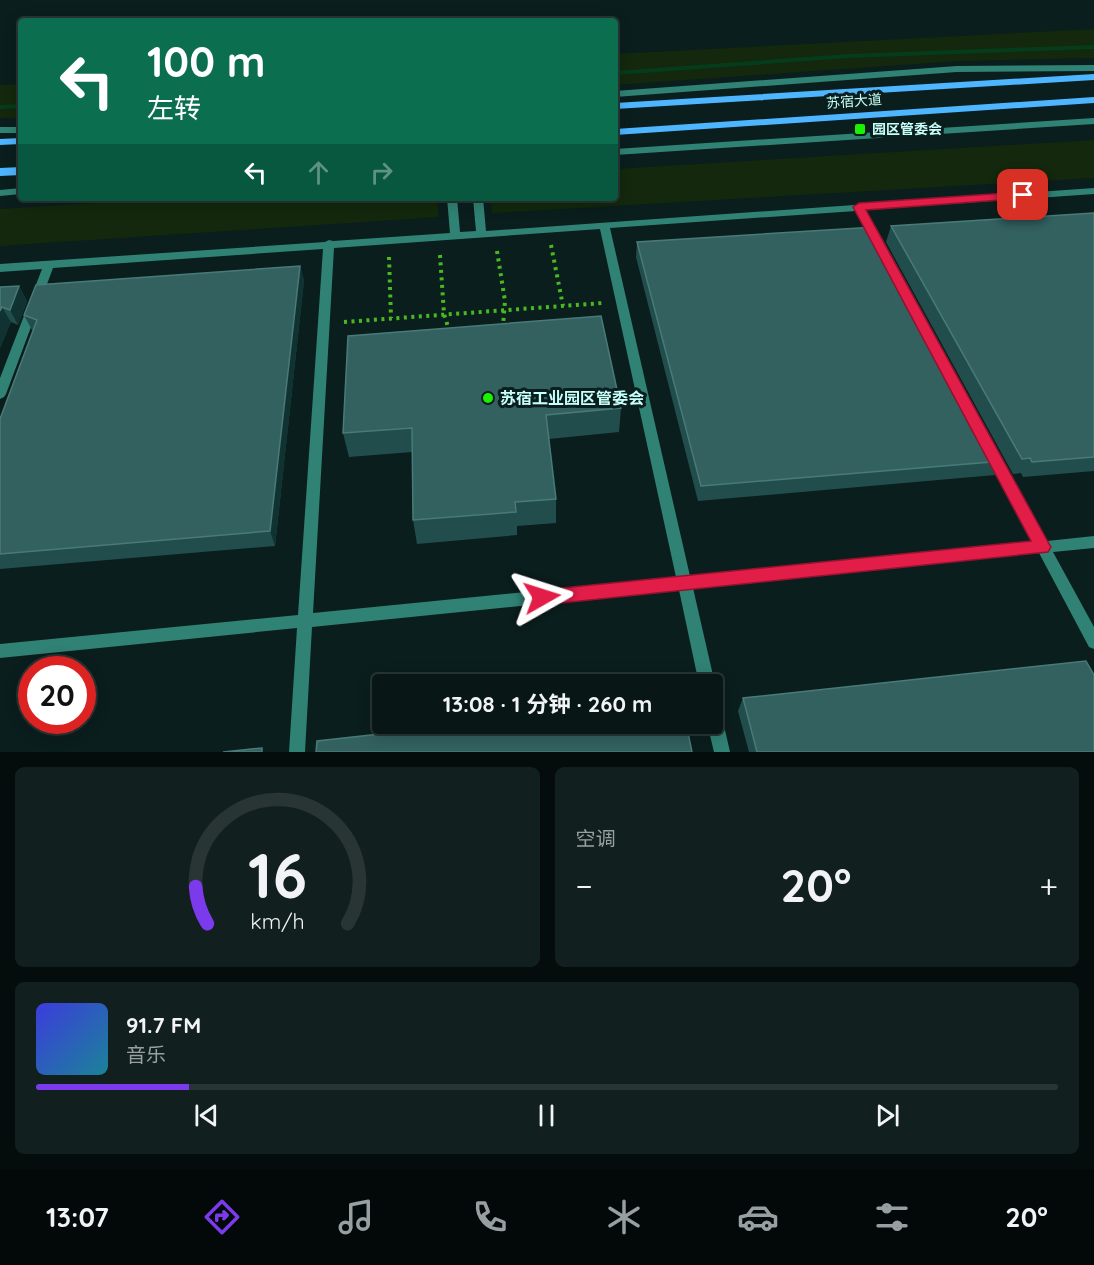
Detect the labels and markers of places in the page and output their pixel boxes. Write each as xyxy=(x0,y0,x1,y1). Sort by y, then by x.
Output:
place label: 园区管委会 xyxy=(872,120,942,138)
marker: 园区管委会 xyxy=(853,122,867,136)
pin xyxy=(997,169,1048,220)
place label: 苏宿工业园区管委会 xyxy=(500,388,644,408)
marker: 苏宿工业园区管委会 xyxy=(481,391,495,405)

